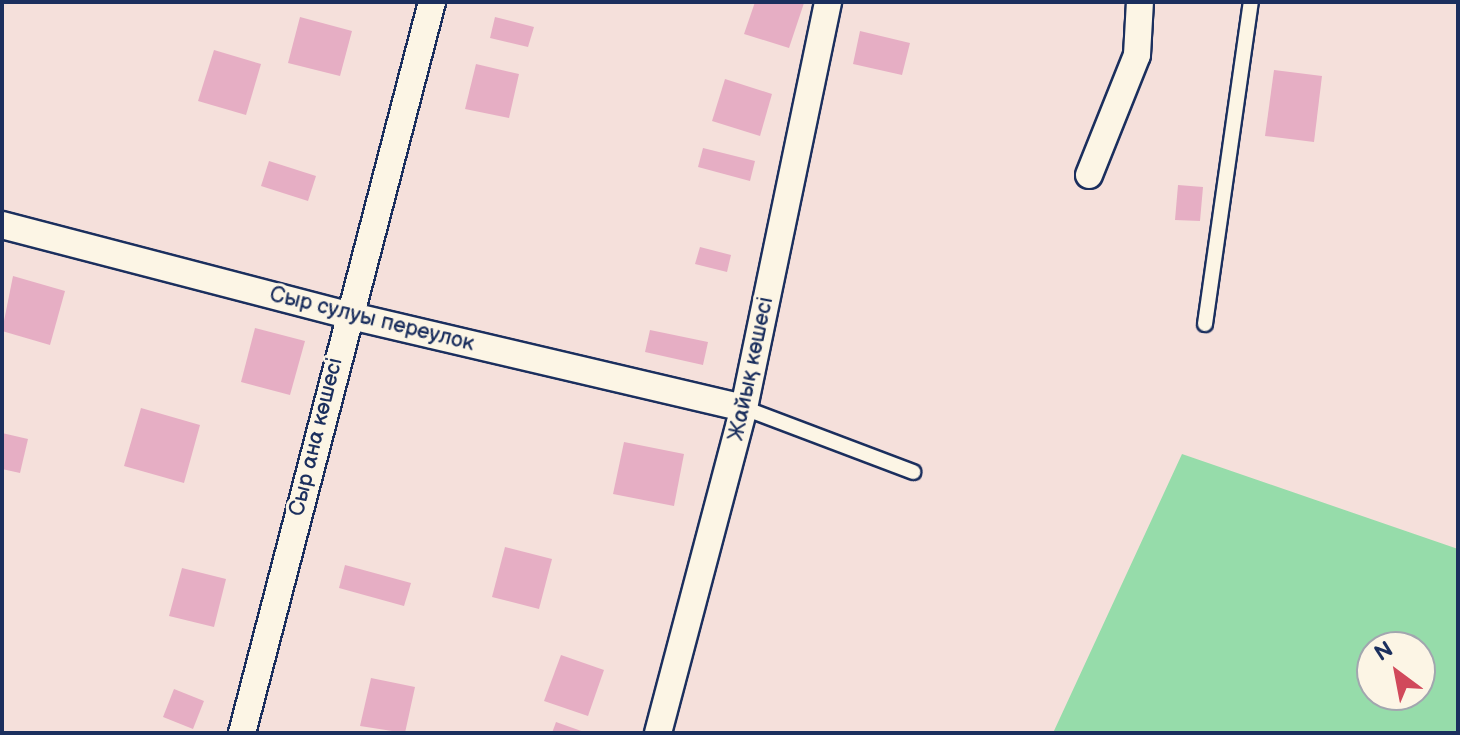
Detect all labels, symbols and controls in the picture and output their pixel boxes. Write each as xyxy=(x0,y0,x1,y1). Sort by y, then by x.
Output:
street label: Сыр сулуы переулок xyxy=(267,281,477,357)
street label: Жайық көшесі xyxy=(723,295,779,443)
street label: Сыр ана көшесі xyxy=(284,355,348,519)
north arrow xyxy=(1356,631,1436,711)
text: N xyxy=(1370,636,1398,668)

